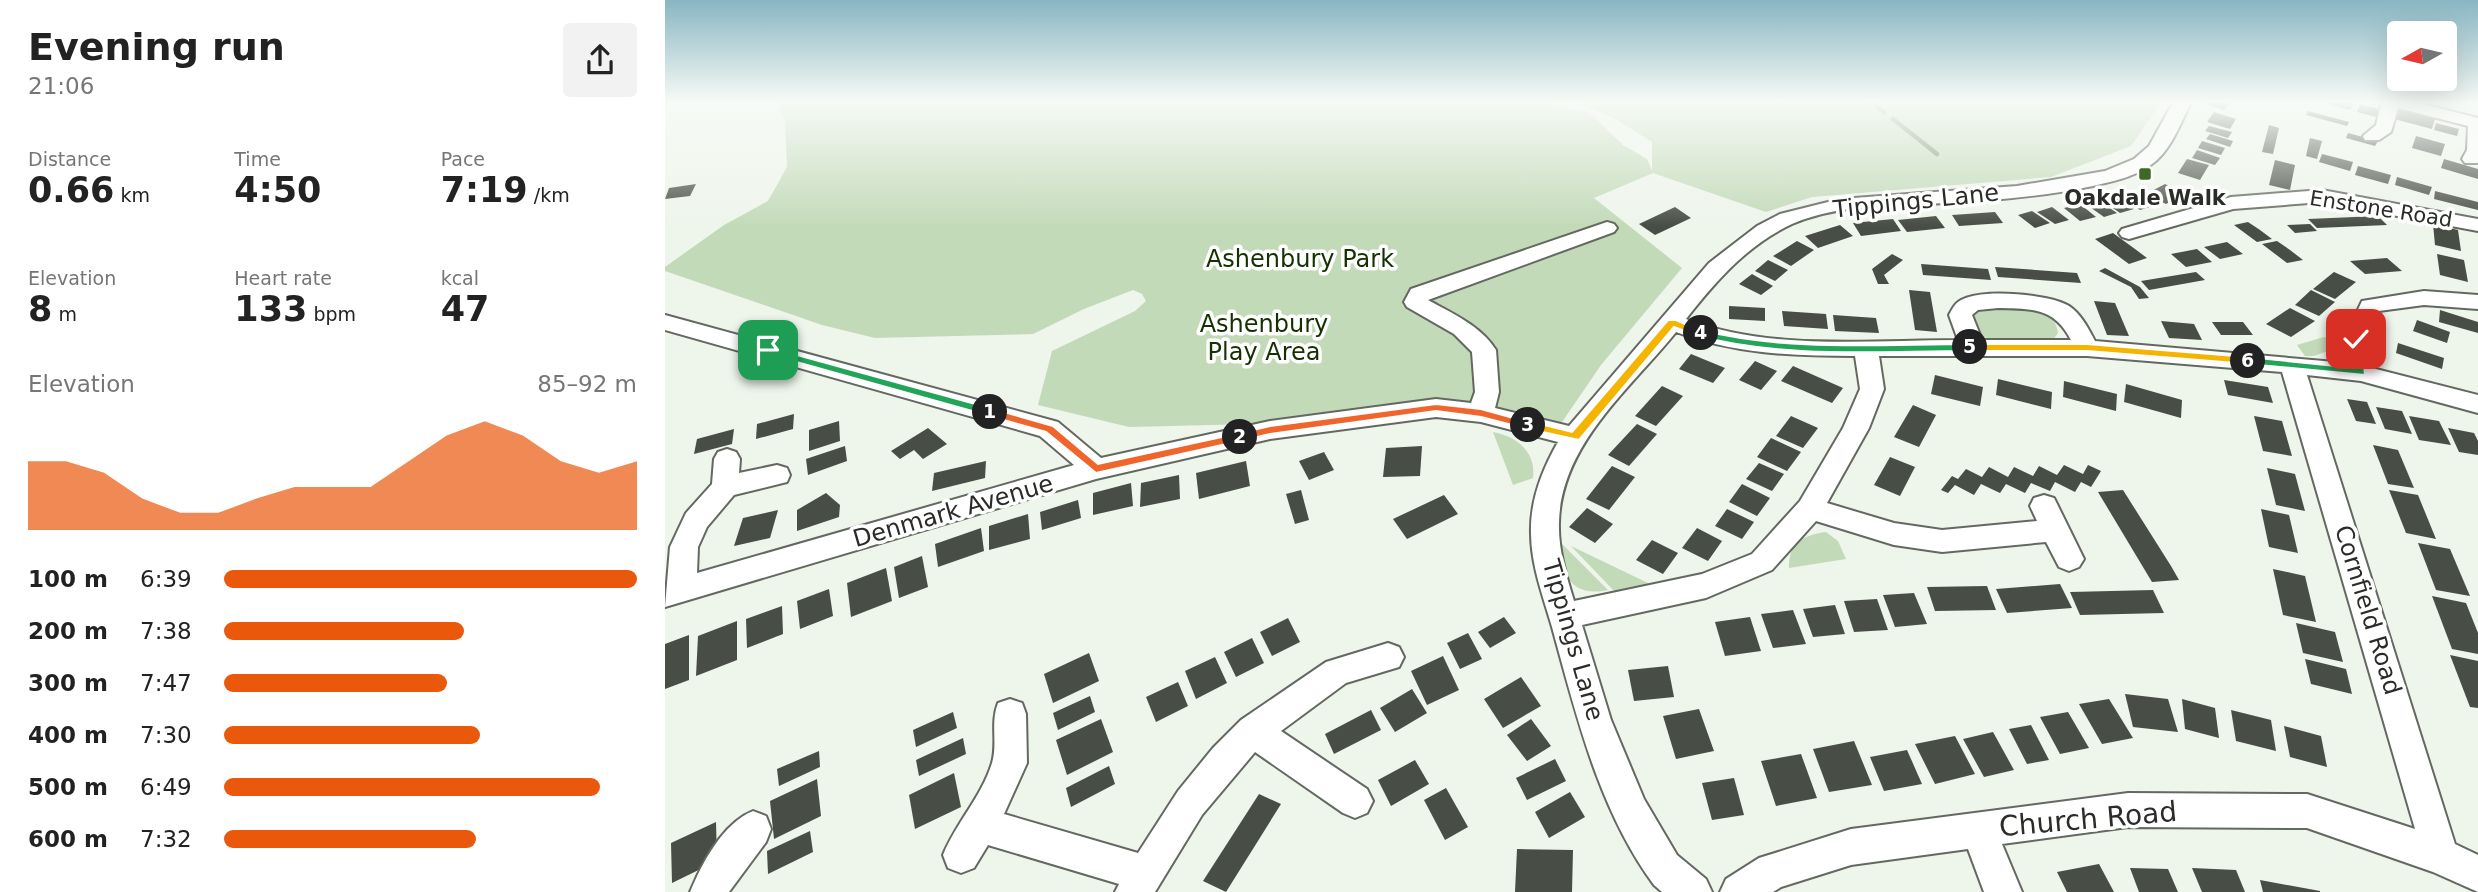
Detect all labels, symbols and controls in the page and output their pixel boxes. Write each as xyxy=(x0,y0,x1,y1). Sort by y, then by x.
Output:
north arrow xyxy=(2387,21,2457,91)
map controls xyxy=(2387,21,2457,91)
button: share xyxy=(563,23,637,97)
text: Evening run xyxy=(28,25,285,69)
text: 21:06 xyxy=(28,73,94,99)
text: Distance xyxy=(28,148,111,170)
text: Time xyxy=(234,148,281,170)
text: Pace xyxy=(441,148,485,170)
marker: Oakdale Walk xyxy=(2137,166,2153,182)
text: 0.66 xyxy=(28,170,114,210)
text: 4:50 xyxy=(234,170,321,210)
text: 7:19 xyxy=(441,170,528,210)
street label: Tippings Lane xyxy=(1831,178,2000,224)
text: km xyxy=(114,184,150,206)
text: /km xyxy=(528,184,570,206)
place label: Oakdale Walk xyxy=(2064,186,2227,210)
street label: Enstone Road xyxy=(2308,186,2454,232)
park label: Ashenbury Park xyxy=(1206,245,1394,273)
text: Elevation xyxy=(28,267,116,289)
text: Heart rate xyxy=(234,267,332,289)
text: kcal xyxy=(441,267,479,289)
text: 8 xyxy=(28,289,52,329)
text: 133 xyxy=(234,289,307,329)
text: 47 xyxy=(441,289,489,329)
text: m xyxy=(52,303,77,325)
text: bpm xyxy=(307,303,356,325)
pin xyxy=(2326,309,2386,369)
park label: Ashenbury Play Area xyxy=(1200,310,1328,366)
pin: 4 xyxy=(1683,316,1719,350)
pin xyxy=(738,320,798,380)
icon: check xyxy=(2337,320,2375,358)
text: 4 xyxy=(1694,321,1707,343)
pin: 5 xyxy=(1953,330,1987,364)
icon: arrive xyxy=(749,331,787,369)
text: 5 xyxy=(1963,335,1976,357)
pin: 6 xyxy=(2231,344,2265,378)
text: 6 xyxy=(2241,349,2254,371)
text: Elevation xyxy=(28,371,135,397)
text: 85–92 m xyxy=(537,371,637,397)
pin: 1 xyxy=(973,394,1007,430)
text: 1 xyxy=(983,400,996,422)
pin: 3 xyxy=(1511,408,1545,442)
text: 3 xyxy=(1521,413,1534,435)
pin: 2 xyxy=(1223,420,1257,454)
text: 2 xyxy=(1233,425,1246,447)
street label: Denmark Avenue xyxy=(850,469,1056,553)
street label: Cornfield Road xyxy=(2329,522,2407,698)
street label: Tippings Lane xyxy=(1536,555,1609,724)
text: 100 m xyxy=(28,566,108,592)
text: 6:39 xyxy=(140,566,192,592)
text: 200 m xyxy=(28,618,108,644)
text: 7:38 xyxy=(140,618,192,644)
text: 300 m xyxy=(28,670,108,696)
text: 7:47 xyxy=(140,670,192,696)
text: 400 m xyxy=(28,722,108,748)
text: 7:30 xyxy=(140,722,192,748)
text: 500 m xyxy=(28,774,108,800)
text: 6:49 xyxy=(140,774,192,800)
street label: Church Road xyxy=(1998,795,2178,843)
text: 600 m xyxy=(28,826,108,852)
text: 7:32 xyxy=(140,826,192,852)

